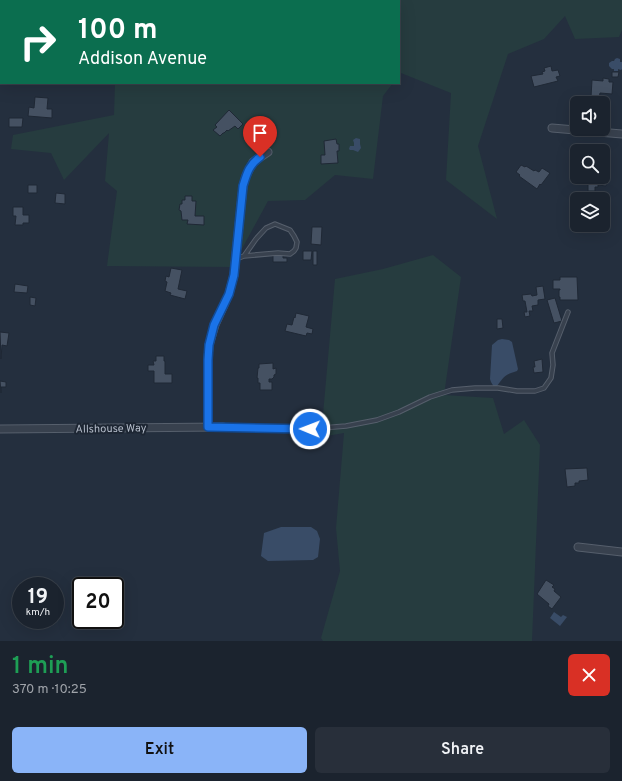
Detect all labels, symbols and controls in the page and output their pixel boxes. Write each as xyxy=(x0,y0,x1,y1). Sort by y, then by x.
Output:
text: 100 m xyxy=(78,13,158,49)
icon: right xyxy=(12,16,64,68)
text: Addison Avenue xyxy=(78,48,207,71)
map controls xyxy=(570,96,610,232)
button: sound xyxy=(570,96,610,136)
pin xyxy=(243,116,277,157)
icon: arrive xyxy=(249,122,271,144)
button: search xyxy=(570,144,610,184)
button: layers xyxy=(570,192,610,232)
position arrow xyxy=(289,408,331,450)
street label: Allshouse Way xyxy=(75,421,147,437)
speed limit sign: 20 xyxy=(72,577,124,629)
text: 19 xyxy=(28,585,48,611)
text: km/h xyxy=(26,606,50,619)
text: 1 min xyxy=(12,652,69,682)
button: close xyxy=(568,654,610,696)
text: 370 m · 10:25 xyxy=(12,682,87,698)
button: Exit xyxy=(12,727,307,773)
button: Share xyxy=(315,727,610,773)

